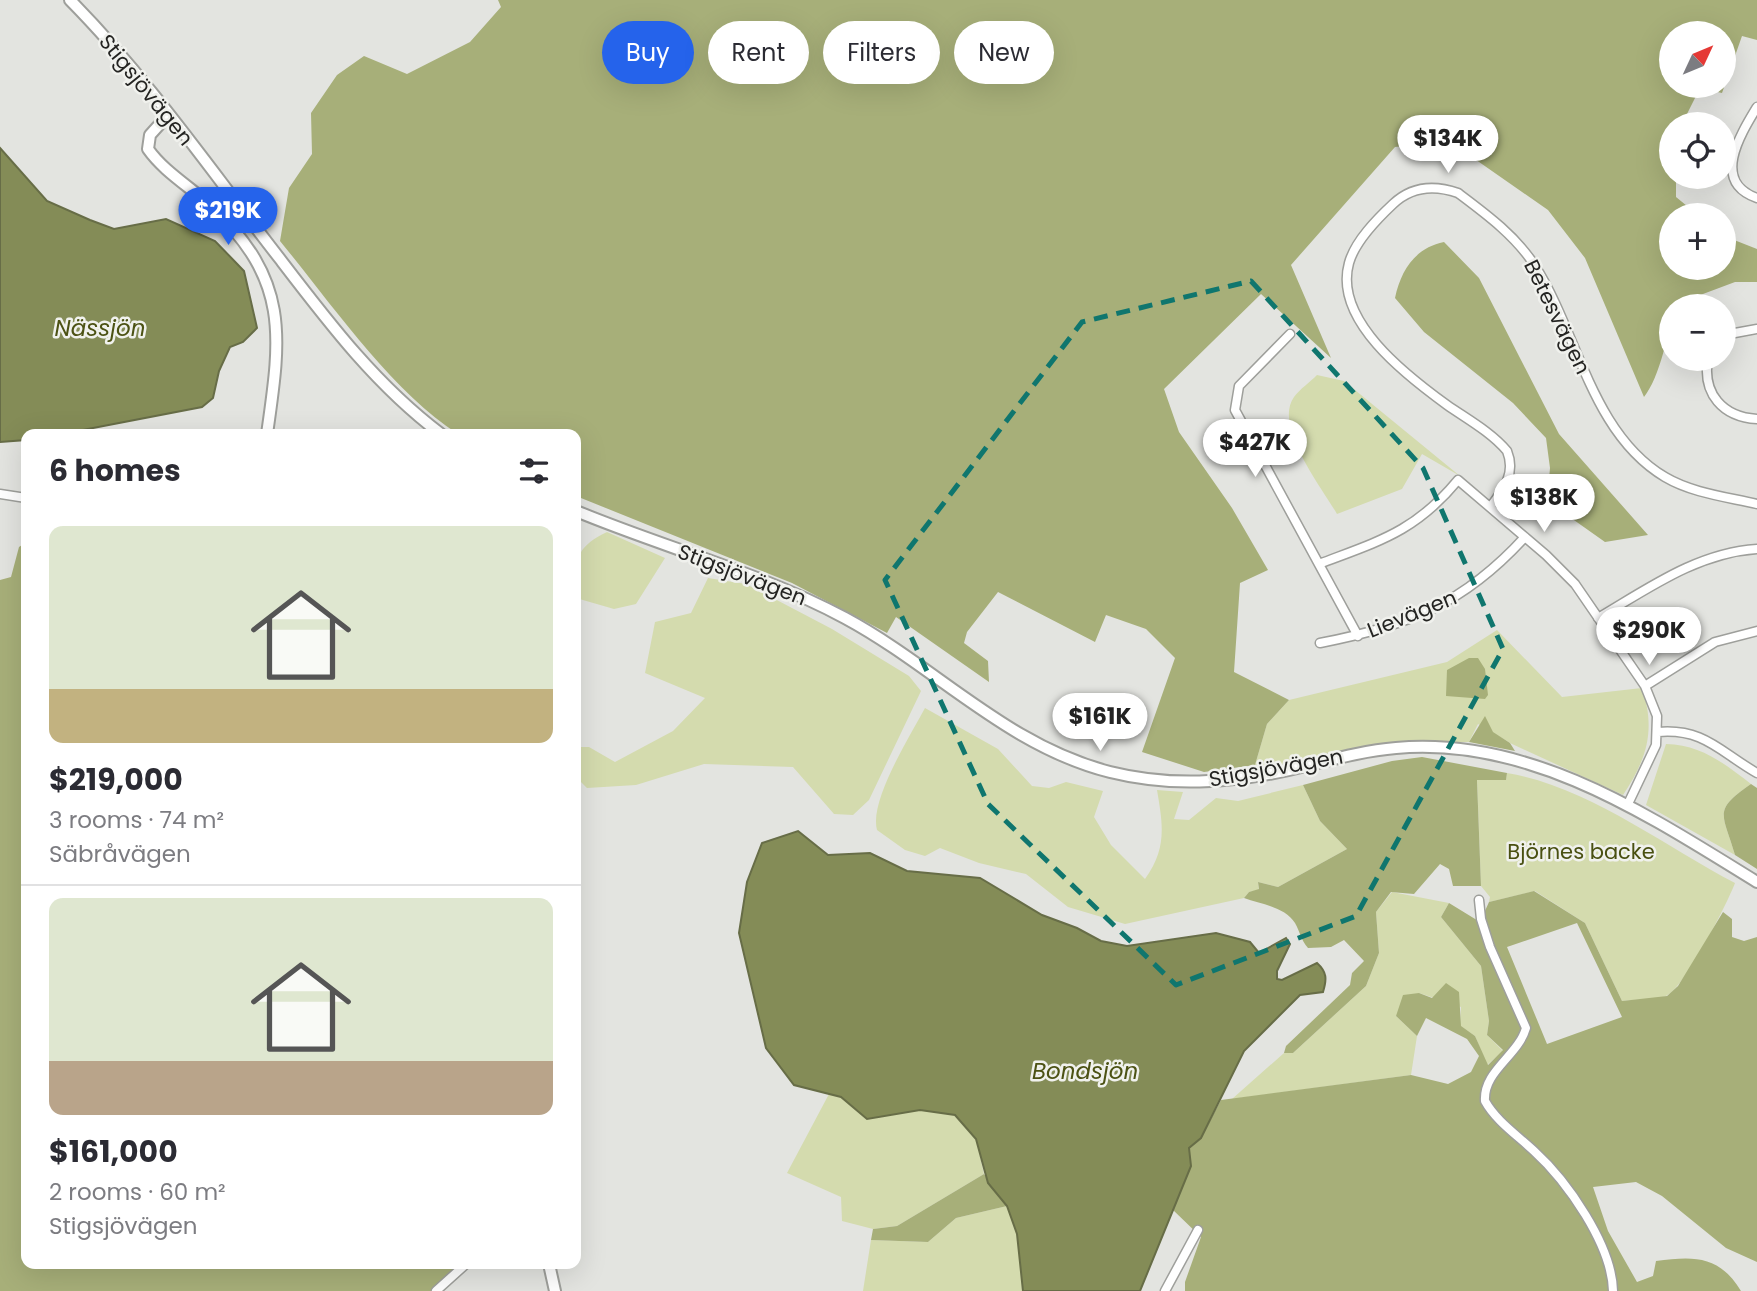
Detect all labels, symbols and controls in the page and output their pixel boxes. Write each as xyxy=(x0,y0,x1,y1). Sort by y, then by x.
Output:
chip: Buy xyxy=(602,21,694,84)
chip: Rent xyxy=(708,21,809,84)
chip: Filters xyxy=(823,21,940,84)
chip: New xyxy=(954,21,1054,84)
north arrow xyxy=(1659,21,1736,98)
map controls xyxy=(1659,21,1736,371)
street label: Stigsjövägen xyxy=(92,28,200,151)
button: locate xyxy=(1659,112,1736,189)
pin: $134K xyxy=(1399,116,1497,175)
text: $134K xyxy=(1413,122,1483,154)
pin: $219K xyxy=(179,188,277,247)
text: $219K xyxy=(194,194,262,226)
button: + xyxy=(1659,203,1736,280)
street label: Betesvägen xyxy=(1517,255,1598,379)
button: − xyxy=(1659,294,1736,371)
water label: Nässjön xyxy=(55,312,145,344)
pin: $427K xyxy=(1206,420,1304,479)
text: $427K xyxy=(1219,426,1291,458)
text: 6 homes xyxy=(49,449,181,492)
icon: filters xyxy=(515,452,553,490)
pin: $138K xyxy=(1495,475,1593,534)
text: $138K xyxy=(1510,481,1578,513)
street label: Stigsjövägen xyxy=(674,537,811,612)
icon: home xyxy=(238,572,364,698)
street label: Lievägen xyxy=(1363,583,1461,645)
pin: $290K xyxy=(1600,608,1698,667)
text: $290K xyxy=(1612,614,1686,646)
pin: $161K xyxy=(1051,694,1149,753)
text: $161K xyxy=(1068,700,1132,732)
street label: Stigsjövägen xyxy=(1207,741,1345,794)
text: $219,000 xyxy=(49,758,183,801)
text: 3 rooms · 74 m² xyxy=(49,804,224,836)
park label: Björnes backe xyxy=(1507,837,1655,866)
text: Säbråvägen xyxy=(49,838,191,870)
icon: home xyxy=(238,944,364,1070)
water label: Bondsjön xyxy=(1032,1055,1138,1087)
text: $161,000 xyxy=(49,1130,178,1173)
text: 2 rooms · 60 m² xyxy=(49,1176,226,1208)
text: Stigsjövägen xyxy=(49,1210,198,1242)

